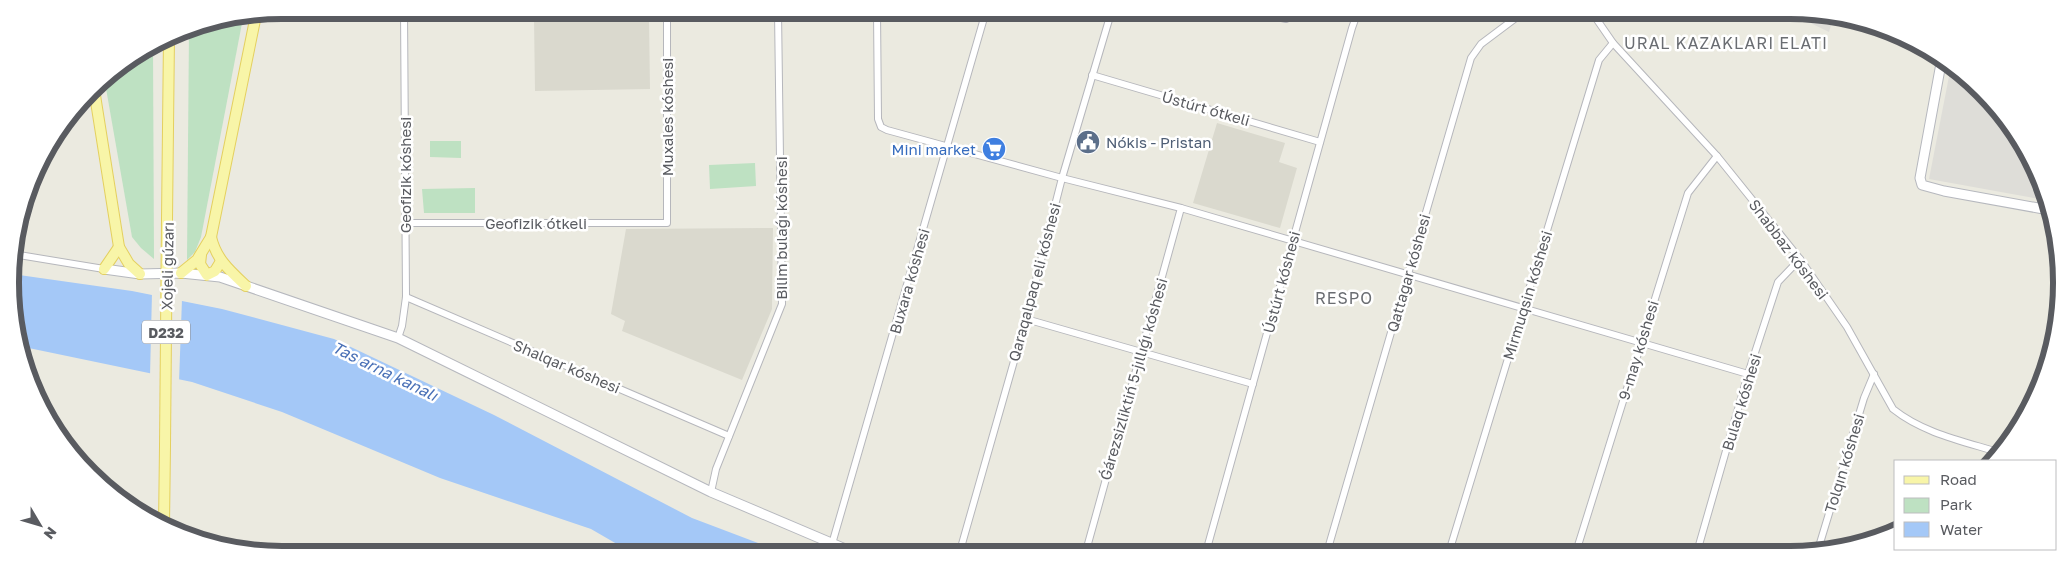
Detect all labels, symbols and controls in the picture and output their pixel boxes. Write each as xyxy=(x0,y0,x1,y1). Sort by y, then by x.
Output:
district label: URAL KAZAKLARI ELATI xyxy=(1624,33,1828,53)
street label: Muxales kóshesi xyxy=(658,58,676,176)
street label: Ústúrt ótkeli xyxy=(1160,87,1252,129)
street label: Geofizik kóshesi xyxy=(396,117,414,233)
public building icon: Nókis - Pristan xyxy=(1075,129,1101,155)
place label: Nókis - Pristan xyxy=(1106,133,1211,151)
supermarket icon: Mini market xyxy=(981,136,1007,162)
place label: Mini market xyxy=(892,140,976,158)
street label: Bilim bulaǵı kóshesi xyxy=(772,156,790,300)
street label: Shabbaz kóshesi xyxy=(1746,195,1832,303)
street label: Qaraqalpaq eli kóshesi xyxy=(1004,201,1064,363)
street label: Qattagar kóshesi xyxy=(1383,212,1433,334)
street label: Geofizik ótkeli xyxy=(485,214,587,232)
street label: Xojeli gúzarı xyxy=(157,222,177,310)
street label: Buxara kóshesi xyxy=(885,226,933,336)
street label: Mirmuqsin kóshesi xyxy=(1499,228,1555,362)
street label: Ústúrt kóshesi xyxy=(1259,229,1303,335)
street label: Ǵárezsizliktiń 5-jıllıǵı kóshesi xyxy=(1095,276,1171,482)
district label: RESPO xyxy=(1315,288,1373,308)
street label: 9-may kóshesi xyxy=(1614,298,1662,402)
road number: D232 xyxy=(142,321,190,344)
street label: Shalqar kóshesi xyxy=(511,335,623,397)
water label: Tas arna kanalı xyxy=(329,337,441,405)
street label: Bulaq kóshesi xyxy=(1718,351,1764,453)
street label: Tolqın kóshesi xyxy=(1820,411,1868,515)
legend xyxy=(1894,460,2057,550)
text: Road xyxy=(1940,470,1977,488)
text: Park xyxy=(1940,495,1973,513)
north arrow xyxy=(15,500,65,550)
text: Water xyxy=(1940,520,1983,538)
text: N xyxy=(41,524,61,543)

